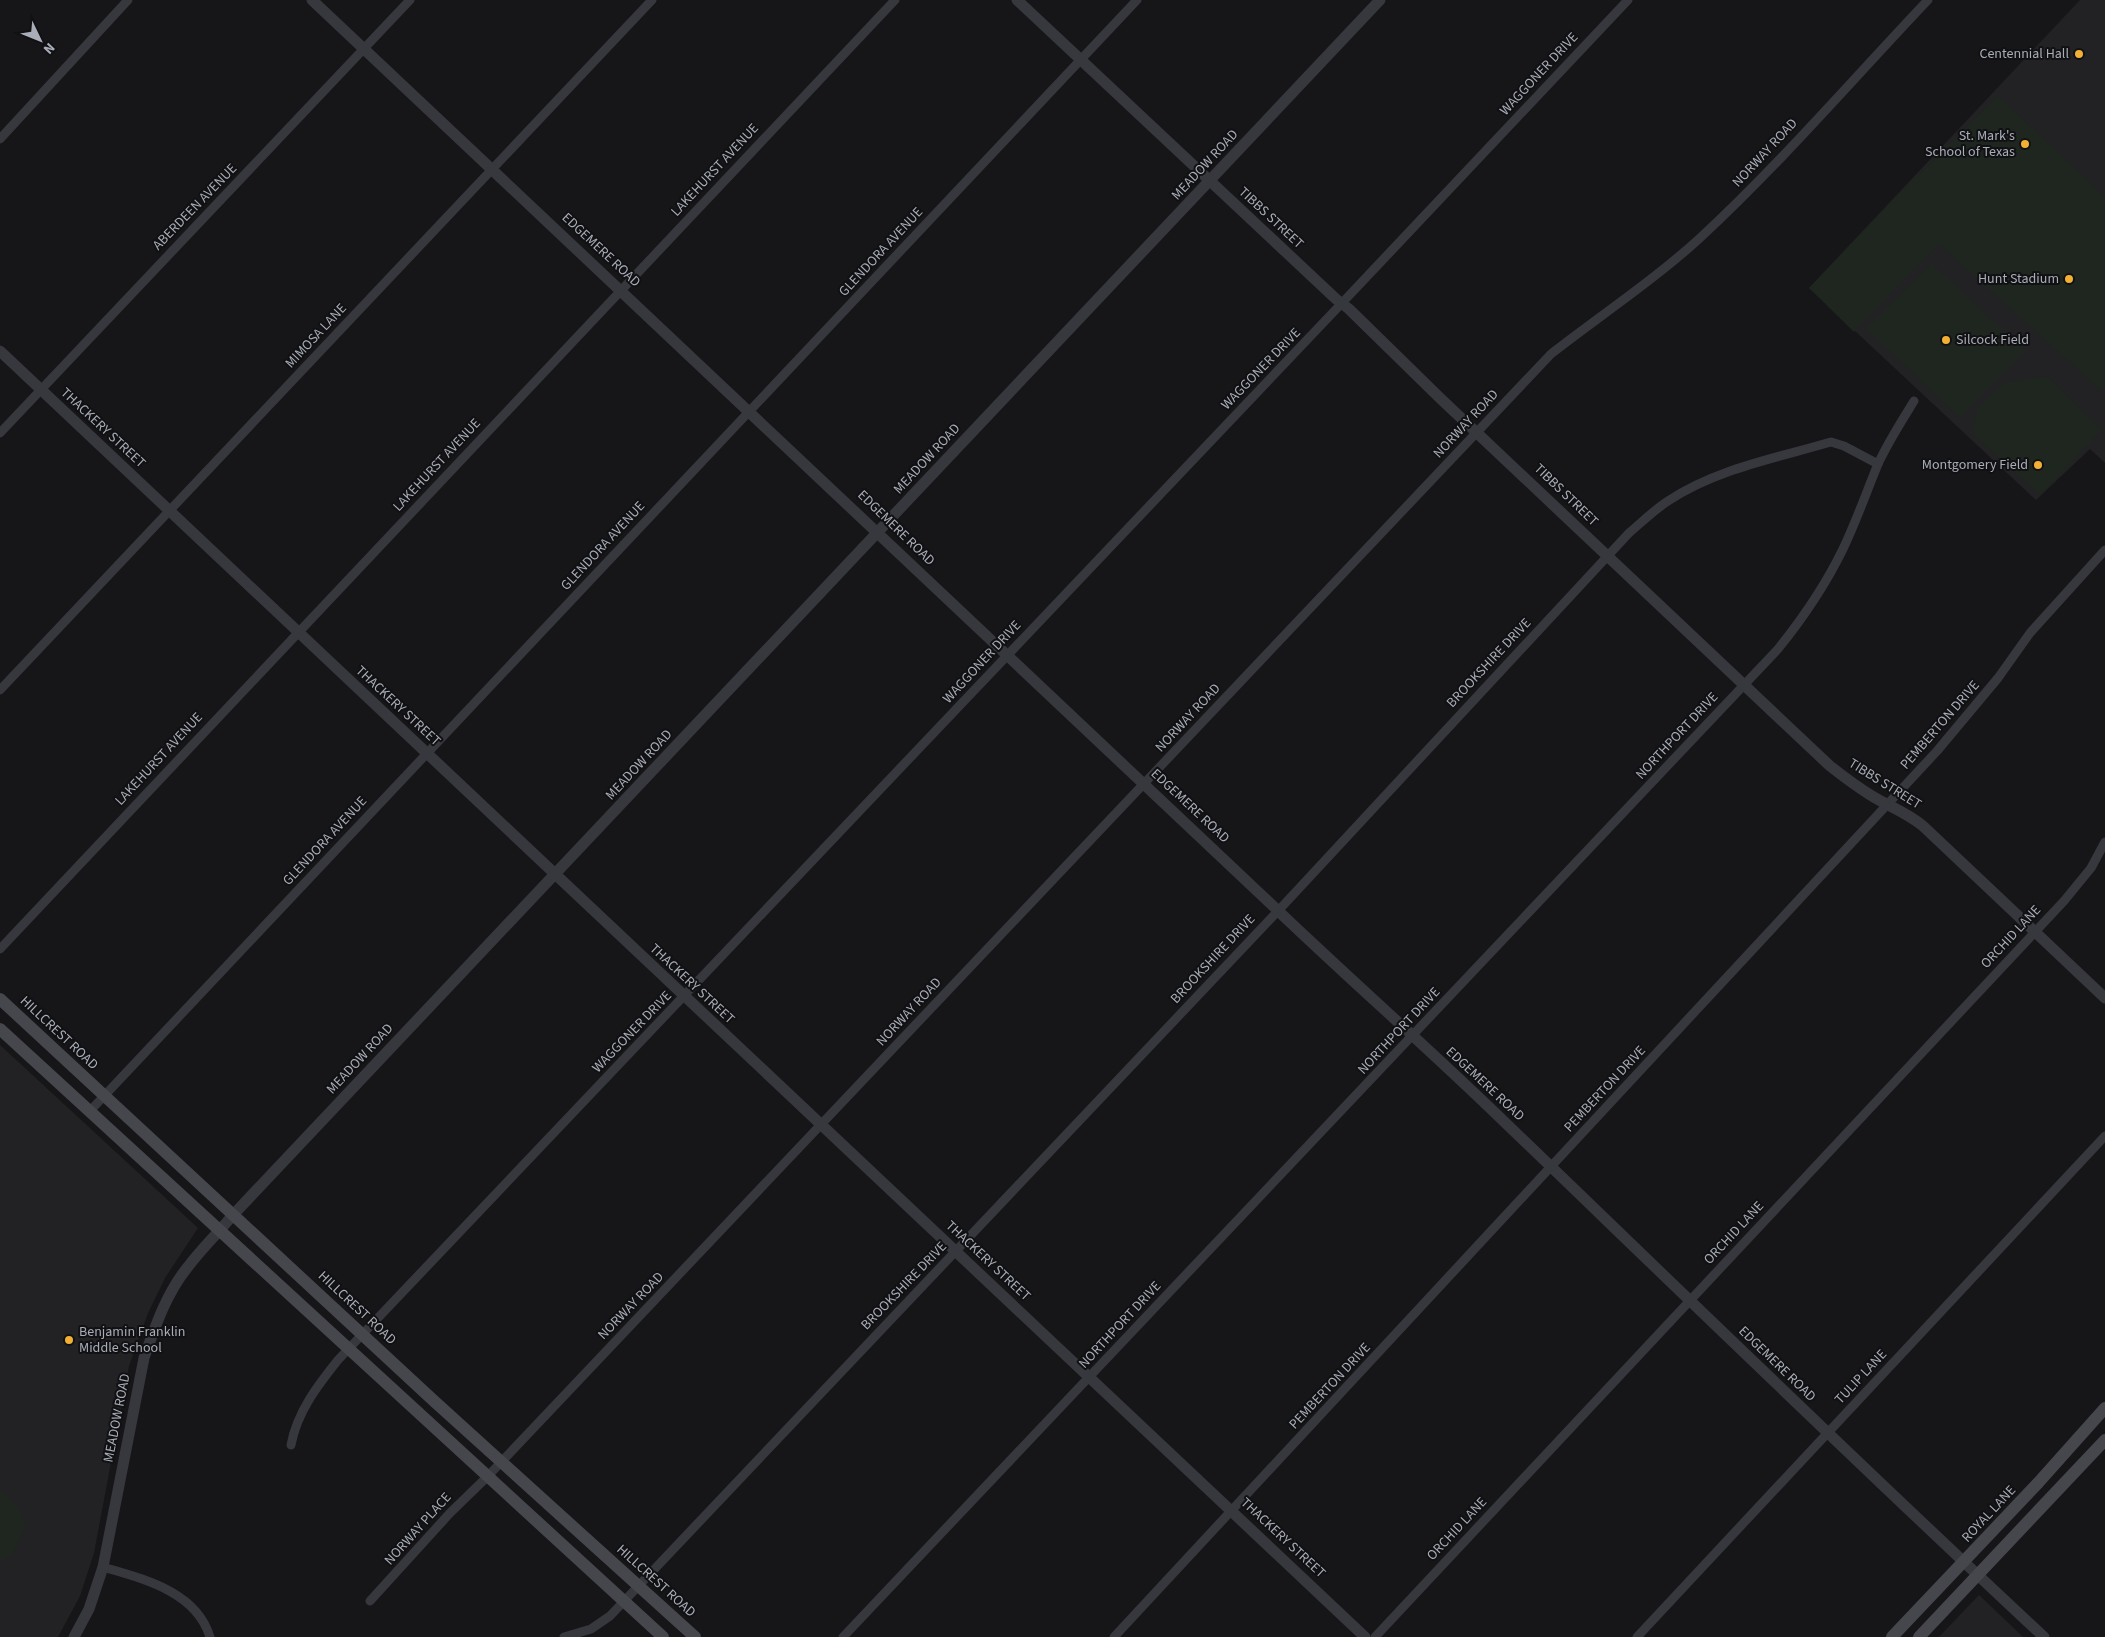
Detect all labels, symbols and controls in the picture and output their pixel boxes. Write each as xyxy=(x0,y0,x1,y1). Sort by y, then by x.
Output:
north arrow xyxy=(15,15,65,65)
street label: WAGGONER DRIVE xyxy=(1495,28,1583,120)
text: N xyxy=(38,38,59,58)
place label: Centennial Hall xyxy=(1979,44,2069,64)
marker: Centennial Hall xyxy=(2073,48,2085,60)
street label: NORWAY ROAD xyxy=(1728,114,1802,192)
street label: LAKEHURST AVENUE xyxy=(666,119,764,221)
street label: MEADOW ROAD xyxy=(1167,125,1243,205)
place label: St. Mark's School of Texas xyxy=(1925,126,2015,162)
marker: St. Mark's School of Texas xyxy=(2019,138,2031,150)
street label: ABERDEEN AVENUE xyxy=(148,159,242,255)
street label: TIBBS STREET xyxy=(1234,182,1308,254)
street label: GLENDORA AVENUE xyxy=(834,203,928,301)
street label: EDGEMERE ROAD xyxy=(557,208,645,292)
place label: Hunt Stadium xyxy=(1978,269,2059,289)
marker: Hunt Stadium xyxy=(2063,273,2075,285)
street label: MIMOSA LANE xyxy=(281,299,351,373)
street label: WAGGONER DRIVE xyxy=(1217,324,1305,414)
place label: Silcock Field xyxy=(1956,330,2029,350)
marker: Silcock Field xyxy=(1940,334,1952,346)
street label: THACKERY STREET xyxy=(56,383,150,473)
street label: NORWAY ROAD xyxy=(1429,385,1503,463)
street label: LAKEHURST AVENUE xyxy=(388,414,486,516)
street label: MEADOW ROAD xyxy=(889,419,965,499)
place label: Montgomery Field xyxy=(1922,455,2028,475)
street label: TIBBS STREET xyxy=(1529,459,1603,531)
marker: Montgomery Field xyxy=(2032,459,2044,471)
street label: EDGEMERE ROAD xyxy=(853,486,939,570)
street label: GLENDORA AVENUE xyxy=(556,497,650,595)
street label: BROOKSHIRE DRIVE xyxy=(1442,614,1536,712)
street label: WAGGONER DRIVE xyxy=(938,616,1026,708)
street label: THACKERY STREET xyxy=(351,661,445,751)
street label: PEMBERTON DRIVE xyxy=(1896,676,1984,774)
street label: NORWAY ROAD xyxy=(1151,679,1225,757)
street label: NORTHPORT DRIVE xyxy=(1631,688,1723,784)
street label: LAKEHURST AVENUE xyxy=(110,708,208,810)
street label: MEADOW ROAD xyxy=(601,725,677,805)
street label: TIBBS STREET xyxy=(1845,754,1926,815)
street label: EDGEMERE ROAD xyxy=(1146,764,1234,848)
street label: GLENDORA AVENUE xyxy=(278,792,372,890)
street label: ORCHID LANE xyxy=(1976,901,2046,973)
street label: BROOKSHIRE DRIVE xyxy=(1166,910,1260,1008)
street label: THACKERY STREET xyxy=(645,939,739,1029)
street label: NORWAY ROAD xyxy=(872,973,946,1051)
street label: NORTHPORT DRIVE xyxy=(1353,983,1445,1079)
street label: WAGGONER DRIVE xyxy=(588,987,676,1077)
street label: HILLCREST ROAD xyxy=(16,992,102,1074)
street label: MEADOW ROAD xyxy=(322,1019,398,1099)
street label: PEMBERTON DRIVE xyxy=(1559,1041,1651,1137)
street label: EDGEMERE ROAD xyxy=(1441,1042,1529,1126)
street label: ORCHID LANE xyxy=(1699,1197,1769,1269)
street label: THACKERY STREET xyxy=(941,1216,1035,1306)
street label: BROOKSHIRE DRIVE xyxy=(856,1237,952,1335)
street label: HILLCREST ROAD xyxy=(314,1267,400,1349)
street label: NORWAY ROAD xyxy=(593,1268,669,1344)
street label: NORTHPORT DRIVE xyxy=(1074,1277,1166,1373)
place label: Benjamin Franklin Middle School xyxy=(79,1322,185,1358)
street label: EDGEMERE ROAD xyxy=(1734,1322,1820,1406)
marker: Benjamin Franklin Middle School xyxy=(63,1334,75,1346)
street label: PEMBERTON DRIVE xyxy=(1284,1338,1376,1434)
street label: TULIP LANE xyxy=(1830,1345,1892,1409)
street label: MEADOW ROAD xyxy=(99,1372,135,1464)
street label: ROYAL LANE xyxy=(1957,1481,2021,1547)
street label: NORWAY PLACE xyxy=(380,1488,456,1570)
street label: THACKERY STREET xyxy=(1236,1493,1330,1583)
street label: ORCHID LANE xyxy=(1422,1493,1492,1565)
street label: HILLCREST ROAD xyxy=(612,1540,700,1622)

